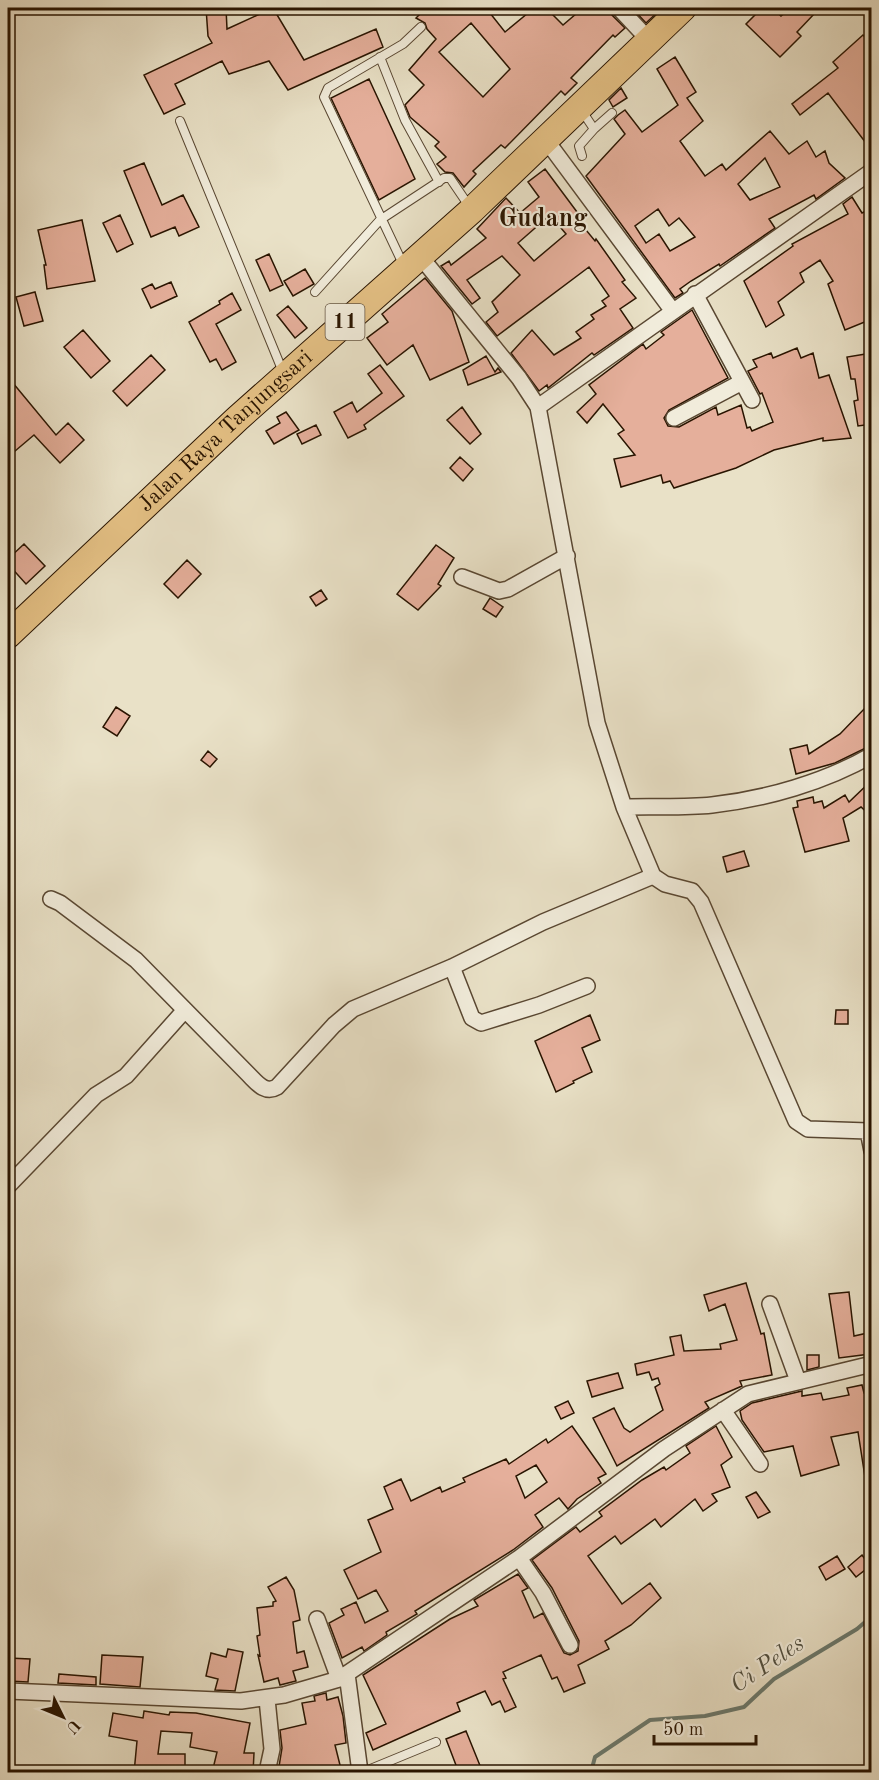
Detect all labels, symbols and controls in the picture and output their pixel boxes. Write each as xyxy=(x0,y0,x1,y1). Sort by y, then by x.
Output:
district label: Gudang xyxy=(498,206,588,232)
road number: 11 xyxy=(326,304,364,340)
street label: Jalan Raya Tanjungsari xyxy=(135,346,317,517)
water label: Ci Peles xyxy=(727,1632,809,1698)
north arrow xyxy=(33,1687,93,1747)
scale bar xyxy=(654,1708,756,1746)
text: U xyxy=(62,1716,83,1736)
text: 50 m xyxy=(663,1721,703,1739)

